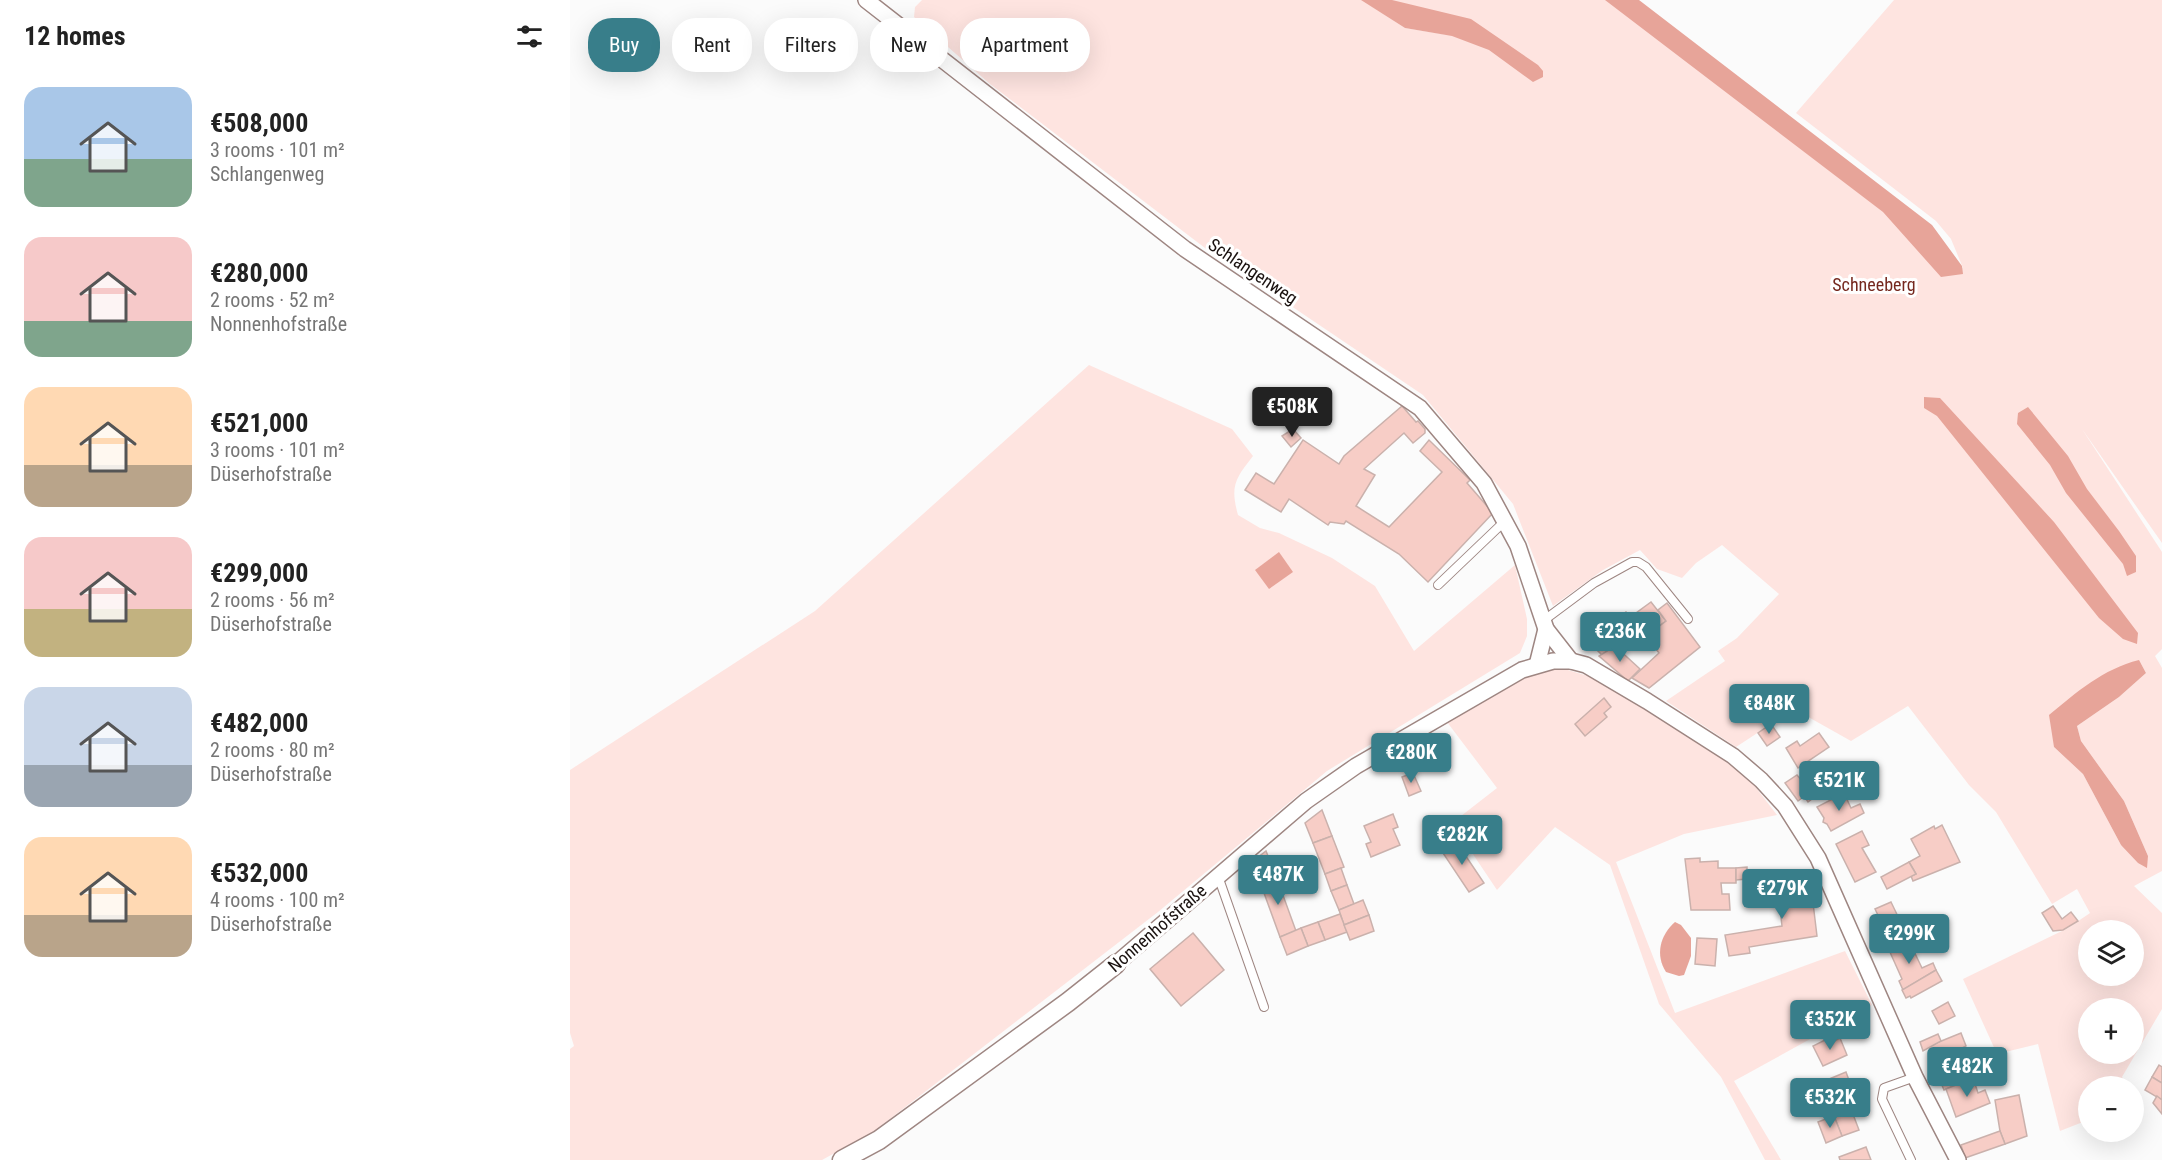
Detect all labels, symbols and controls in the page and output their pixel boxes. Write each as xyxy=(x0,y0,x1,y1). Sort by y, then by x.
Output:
chip: Buy xyxy=(588,18,660,72)
chip: Rent xyxy=(672,18,752,72)
chip: Filters xyxy=(764,18,858,72)
chip: New xyxy=(870,18,948,72)
chip: Apartment xyxy=(960,18,1090,72)
icon: filters xyxy=(513,20,546,53)
text: 12 homes xyxy=(24,21,126,51)
text: €508,000 xyxy=(210,108,308,138)
icon: home xyxy=(72,111,144,183)
text: 3 rooms · 101 m² xyxy=(210,138,345,162)
text: Schlangenweg xyxy=(210,162,324,186)
street label: Schlangenweg xyxy=(1204,234,1302,308)
text: €280,000 xyxy=(210,258,308,288)
icon: home xyxy=(72,261,144,333)
park label: Schneeberg xyxy=(1832,274,1916,295)
text: 2 rooms · 52 m² xyxy=(210,288,335,312)
text: Nonnenhofstraße xyxy=(210,312,347,336)
pin: €508K xyxy=(1250,387,1334,438)
text: €508K xyxy=(1266,394,1318,418)
text: €521,000 xyxy=(210,408,308,438)
icon: home xyxy=(72,411,144,483)
text: 3 rooms · 101 m² xyxy=(210,438,345,462)
text: Düserhofstraße xyxy=(210,462,332,486)
text: €299,000 xyxy=(210,558,308,588)
icon: home xyxy=(72,561,144,633)
text: 2 rooms · 56 m² xyxy=(210,588,335,612)
text: Düserhofstraße xyxy=(210,612,332,636)
pin: €236K xyxy=(1578,612,1662,663)
text: €236K xyxy=(1594,619,1646,643)
pin: €848K xyxy=(1727,684,1811,735)
text: €848K xyxy=(1743,691,1795,715)
text: €482,000 xyxy=(210,708,308,738)
icon: home xyxy=(72,711,144,783)
pin: €280K xyxy=(1369,733,1453,784)
text: 2 rooms · 80 m² xyxy=(210,738,335,762)
text: €280K xyxy=(1385,740,1437,764)
pin: €521K xyxy=(1797,761,1881,812)
text: Düserhofstraße xyxy=(210,762,332,786)
text: €521K xyxy=(1813,768,1865,792)
pin: €282K xyxy=(1420,815,1504,866)
text: €282K xyxy=(1436,822,1488,846)
pin: €487K xyxy=(1236,855,1320,906)
text: €532,000 xyxy=(210,858,308,888)
icon: home xyxy=(72,861,144,933)
text: €487K xyxy=(1252,862,1304,886)
pin: €279K xyxy=(1740,869,1824,920)
text: €279K xyxy=(1756,876,1808,900)
street label: Nonnenhofstraße xyxy=(1104,880,1210,976)
text: 4 rooms · 100 m² xyxy=(210,888,345,912)
text: Düserhofstraße xyxy=(210,912,332,936)
pin: €299K xyxy=(1867,914,1951,965)
map controls xyxy=(2078,920,2144,1142)
button: layers xyxy=(2078,920,2144,986)
text: €299K xyxy=(1883,921,1935,945)
button: + xyxy=(2078,998,2144,1064)
pin: €352K xyxy=(1788,1000,1872,1051)
text: €352K xyxy=(1804,1007,1856,1031)
pin: €482K xyxy=(1925,1047,2009,1098)
text: €482K xyxy=(1941,1054,1993,1078)
button: − xyxy=(2078,1076,2144,1142)
pin: €532K xyxy=(1788,1078,1872,1129)
text: €532K xyxy=(1804,1085,1856,1109)

